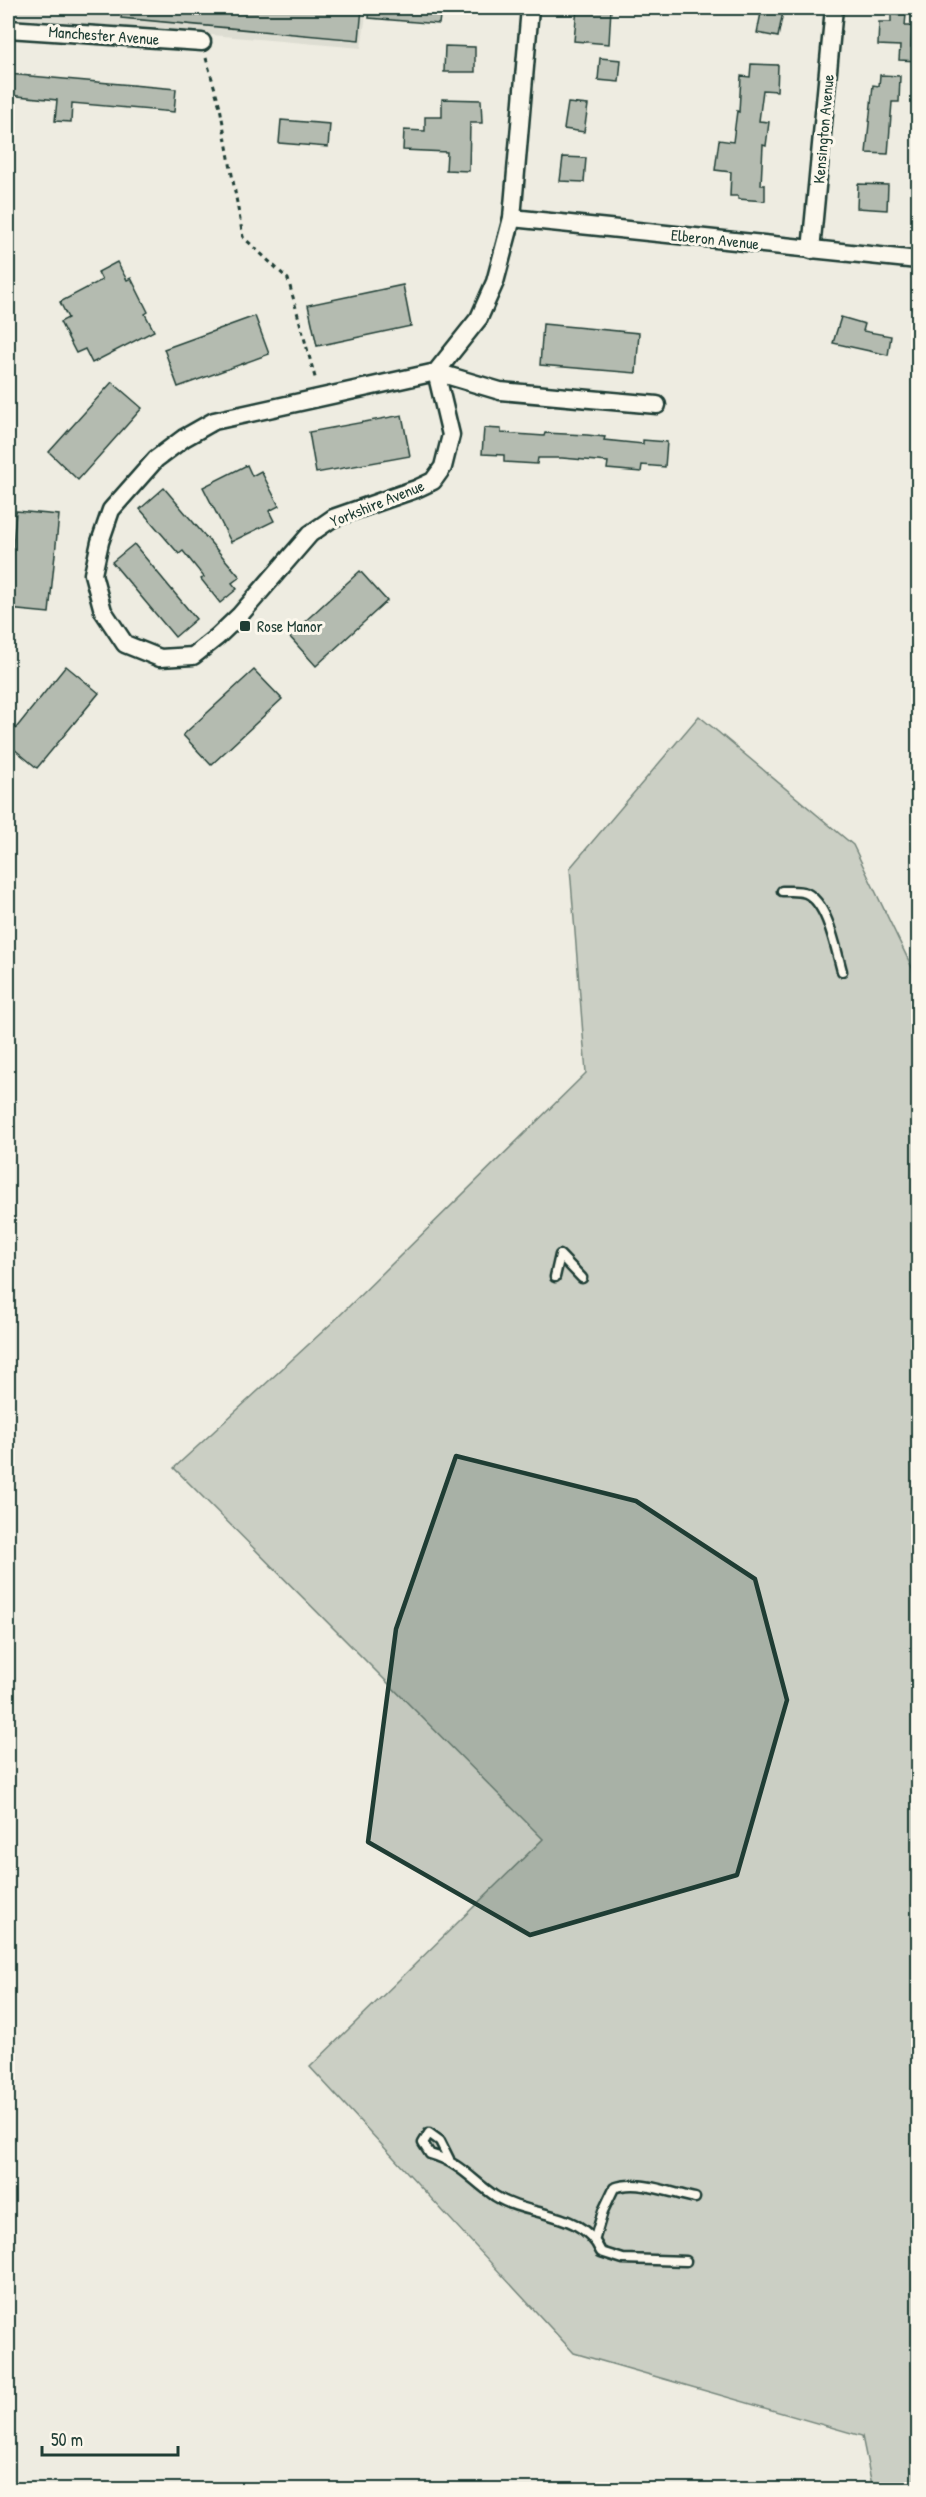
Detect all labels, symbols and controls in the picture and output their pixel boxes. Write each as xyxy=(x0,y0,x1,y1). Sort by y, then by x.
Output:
street label: Manchester Avenue xyxy=(48,20,161,50)
street label: Kensington Avenue xyxy=(807,73,839,185)
street label: Elberon Avenue xyxy=(670,223,761,255)
street label: Yorkshire Avenue xyxy=(327,474,428,532)
place label: Rose Manor xyxy=(257,615,323,637)
marker: Rose Manor xyxy=(238,619,252,633)
scale bar xyxy=(42,2419,178,2457)
text: 50 m xyxy=(51,2427,83,2452)

